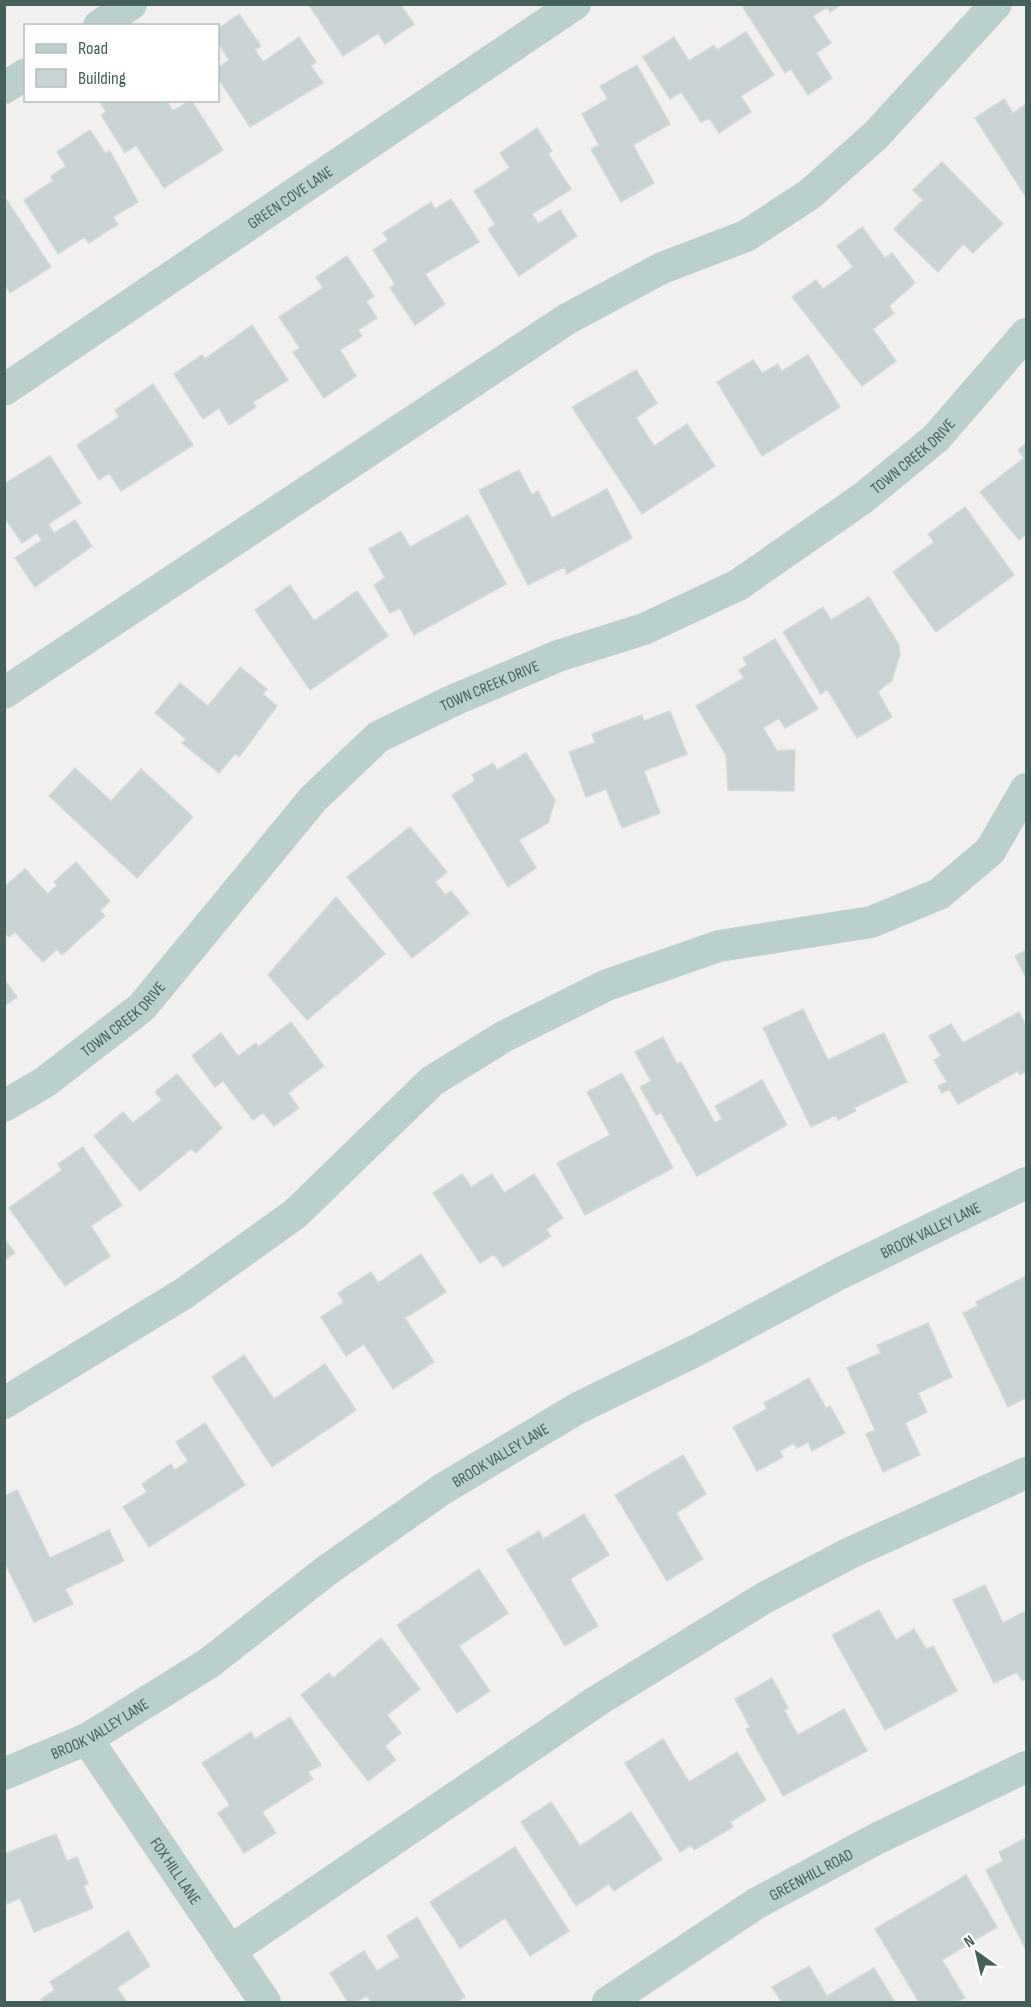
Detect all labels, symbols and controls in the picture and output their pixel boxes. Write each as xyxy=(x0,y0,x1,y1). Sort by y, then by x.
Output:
legend xyxy=(24,24,219,102)
text: Road xyxy=(78,38,108,59)
text: Building xyxy=(78,68,126,89)
street label: GREEN COVE LANE xyxy=(244,162,337,234)
street label: TOWN CREEK DRIVE xyxy=(867,415,960,499)
street label: TOWN CREEK DRIVE xyxy=(437,657,542,716)
street label: TOWN CREEK DRIVE xyxy=(78,978,170,1062)
street label: BROOK VALLEY LANE xyxy=(878,1199,984,1263)
street label: BROOK VALLEY LANE xyxy=(449,1420,552,1492)
street label: BROOK VALLEY LANE xyxy=(48,1695,153,1764)
street label: FOX HILL LANE xyxy=(146,1834,204,1909)
street label: GREENHILL ROAD xyxy=(766,1845,857,1906)
north arrow xyxy=(947,1923,1007,1983)
text: N xyxy=(961,1932,978,1952)

